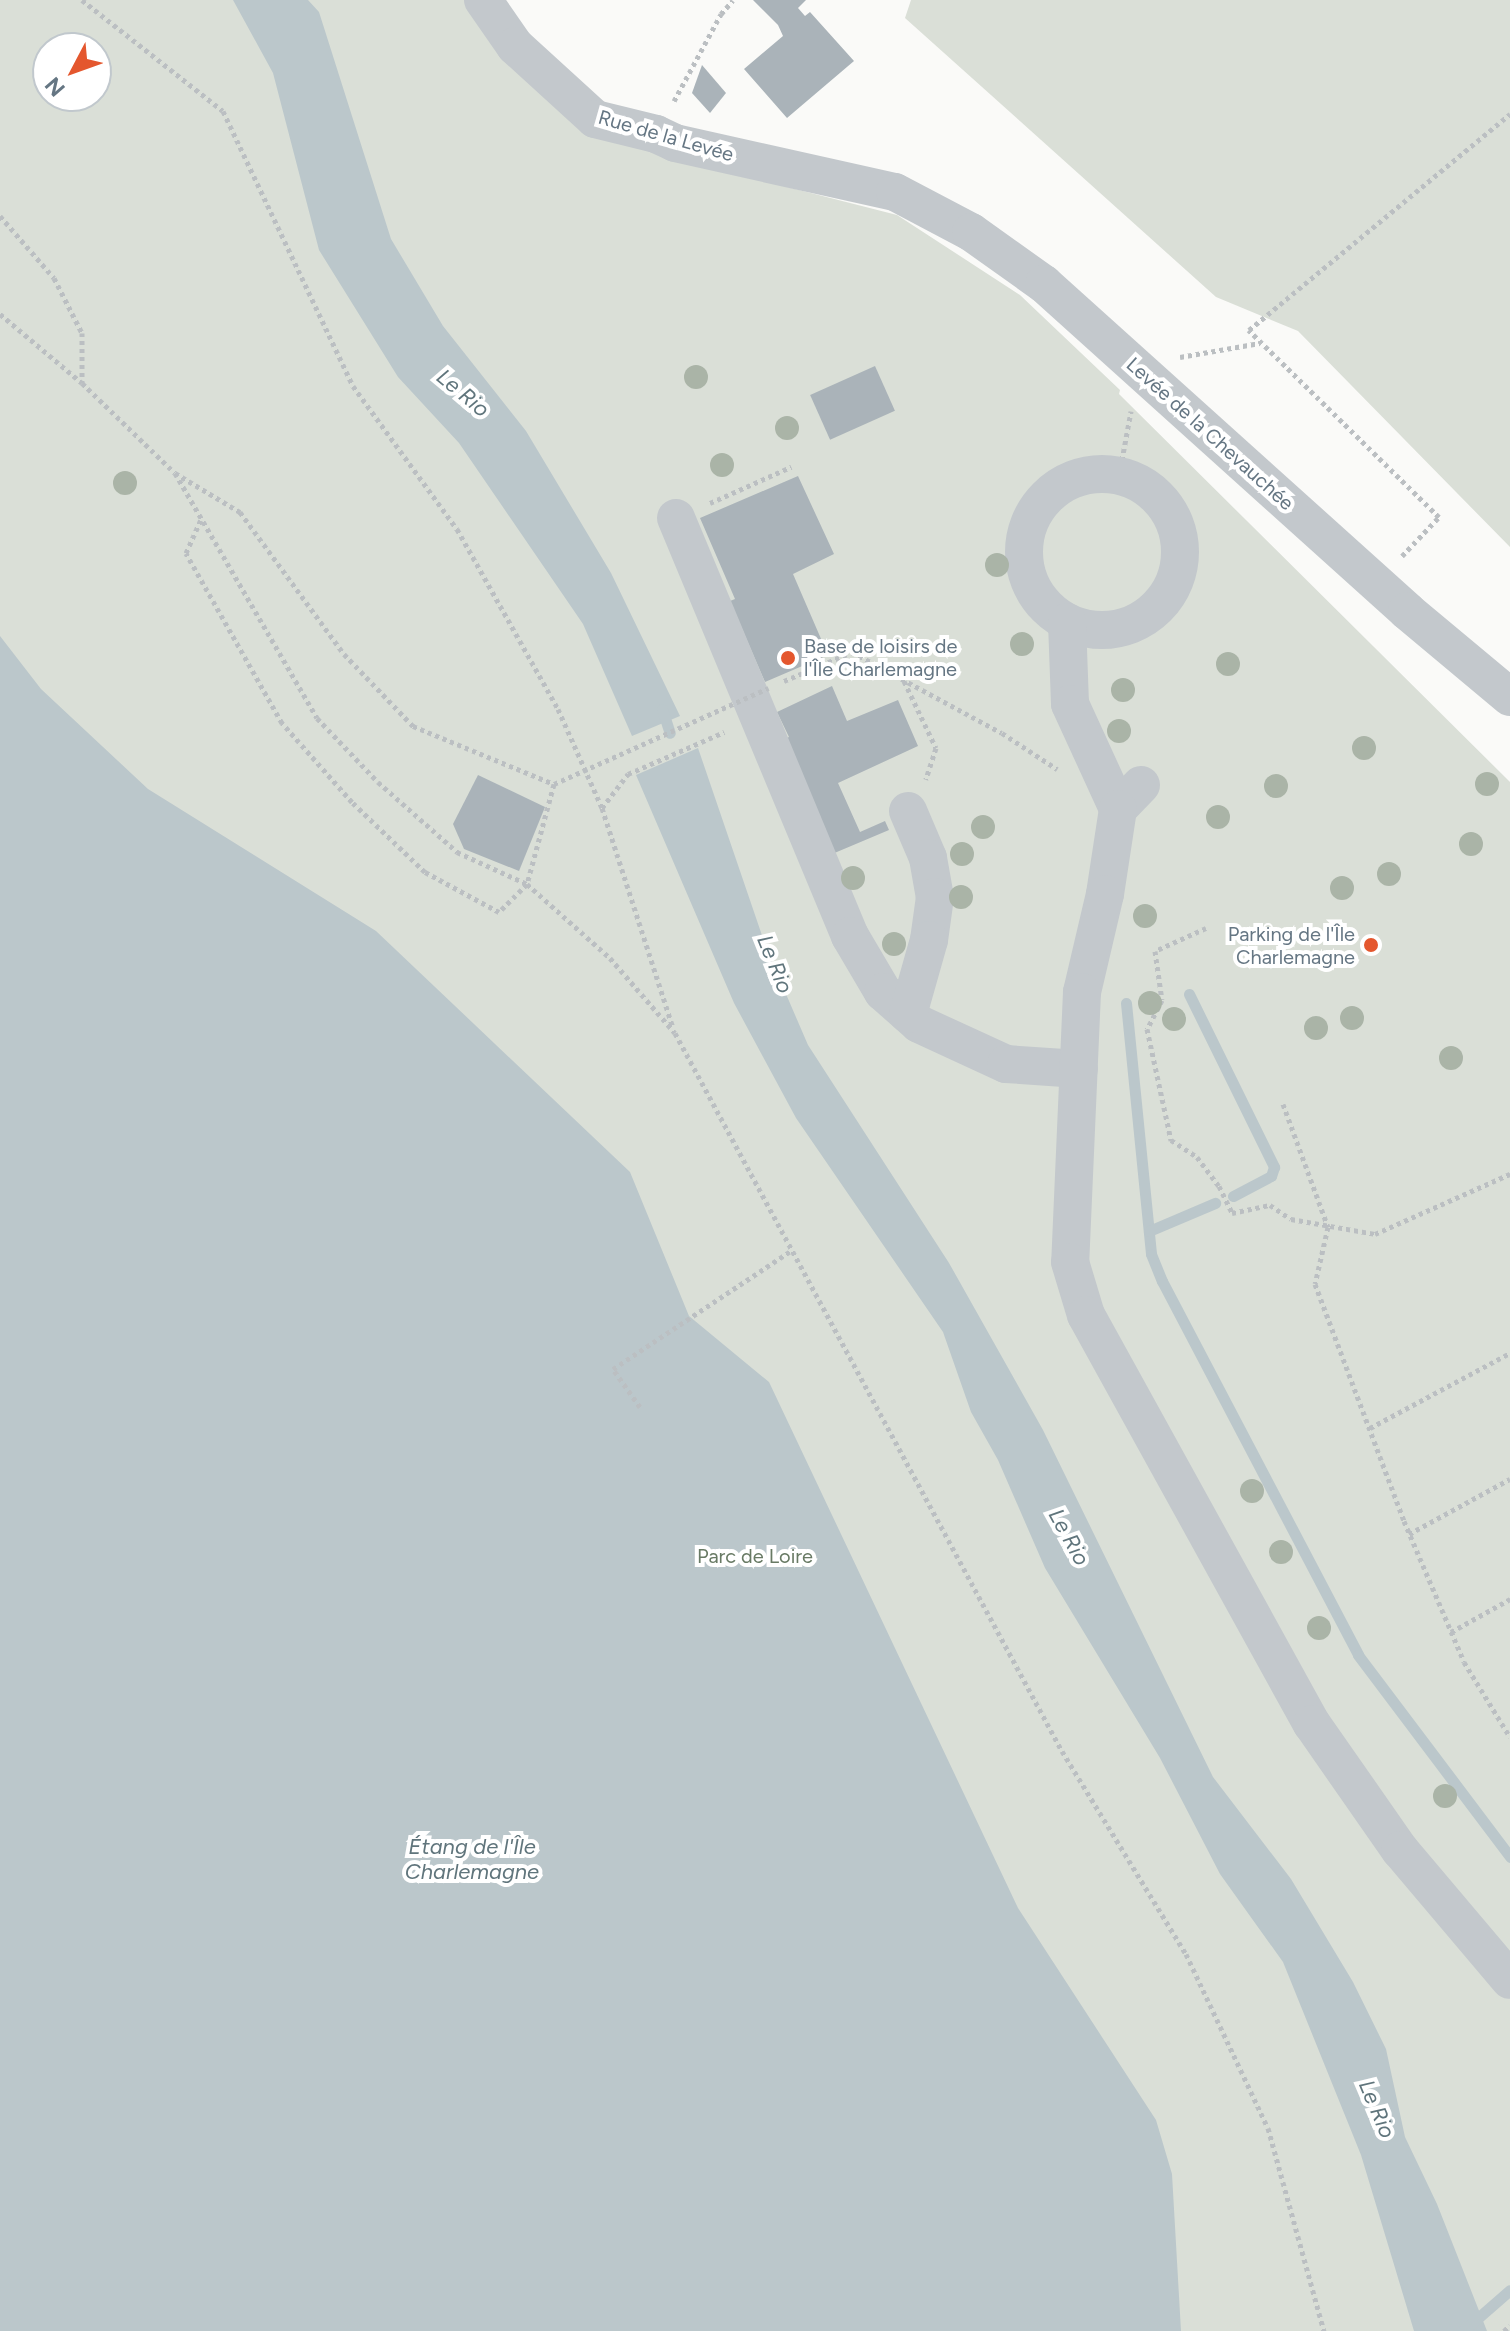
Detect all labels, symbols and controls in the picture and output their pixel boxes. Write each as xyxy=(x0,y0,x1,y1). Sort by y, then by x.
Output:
north arrow xyxy=(32,32,112,112)
text: N xyxy=(39,71,71,102)
street label: Rue de la Levée xyxy=(596,105,736,167)
street label: Levée de la Chevauchée xyxy=(1121,353,1299,515)
water label: Le Rio xyxy=(431,363,495,423)
place label: Base de loisirs de l'Île Charlemagne xyxy=(804,634,957,681)
marker: Base de loisirs de l'Île Charlemagne xyxy=(779,649,797,667)
place label: Parking de l'Île Charlemagne xyxy=(1228,922,1355,969)
water label: Le Rio xyxy=(751,931,799,997)
marker: Parking de l'Île Charlemagne xyxy=(1362,936,1380,954)
water label: Le Rio xyxy=(1043,1504,1095,1570)
park label: Parc de Loire xyxy=(697,1544,813,1568)
water label: Étang de l'Île Charlemagne xyxy=(405,1833,539,1884)
water label: Le Rio xyxy=(1353,2076,1401,2142)

